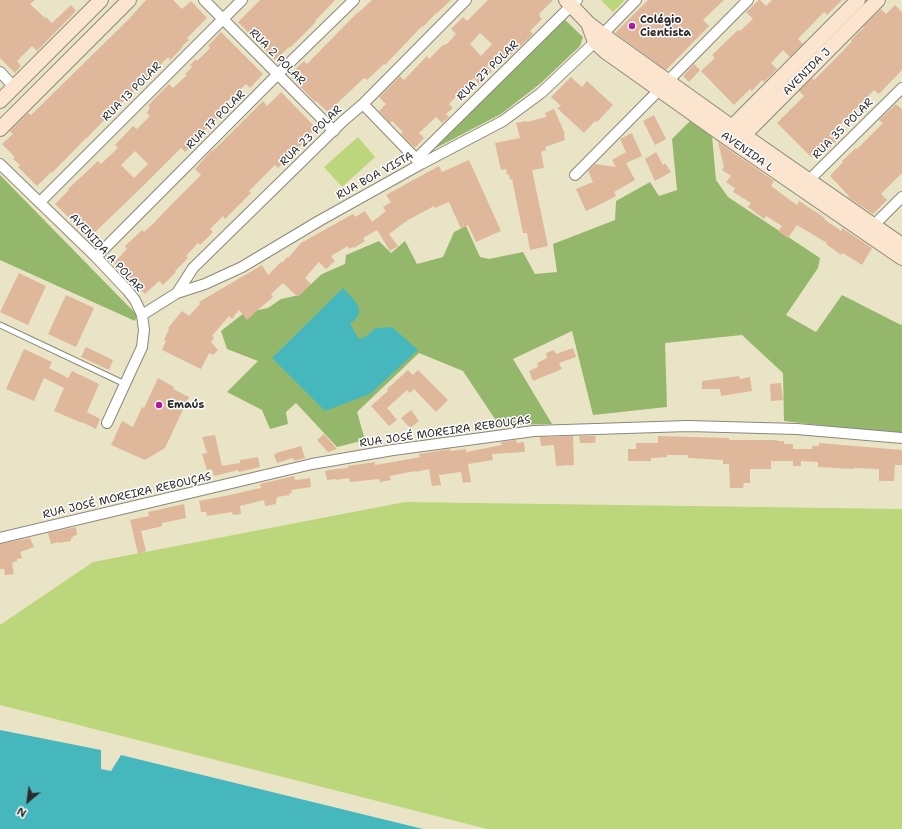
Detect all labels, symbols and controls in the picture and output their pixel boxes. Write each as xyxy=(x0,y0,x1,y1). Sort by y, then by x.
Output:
place label: Colégio Cientista xyxy=(640,13,691,39)
marker: Colégio Cientista xyxy=(627,21,637,31)
street label: RUA 2 POLAR xyxy=(246,26,308,88)
street label: RUA 27 POLAR xyxy=(454,38,522,104)
street label: AVENIDA J xyxy=(781,46,833,98)
street label: RUA 13 POLAR xyxy=(100,60,164,124)
street label: RUA 17 POLAR xyxy=(184,88,248,152)
street label: RUA 35 POLAR xyxy=(810,96,876,162)
street label: RUA 23 POLAR xyxy=(277,103,345,169)
street label: AVENIDA L xyxy=(718,129,776,175)
street label: RUA BOA VISTA xyxy=(334,149,416,203)
street label: AVENIDA A POLAR xyxy=(66,211,146,295)
place label: Emaús xyxy=(167,398,204,412)
marker: Emaús xyxy=(154,400,164,410)
street label: RUA JOSÉ MOREIRA REBOUÇAS xyxy=(359,413,531,451)
street label: RUA JOSÉ MOREIRA REBOUÇAS xyxy=(41,470,213,522)
north arrow xyxy=(8,781,48,821)
text: N xyxy=(14,803,29,821)

